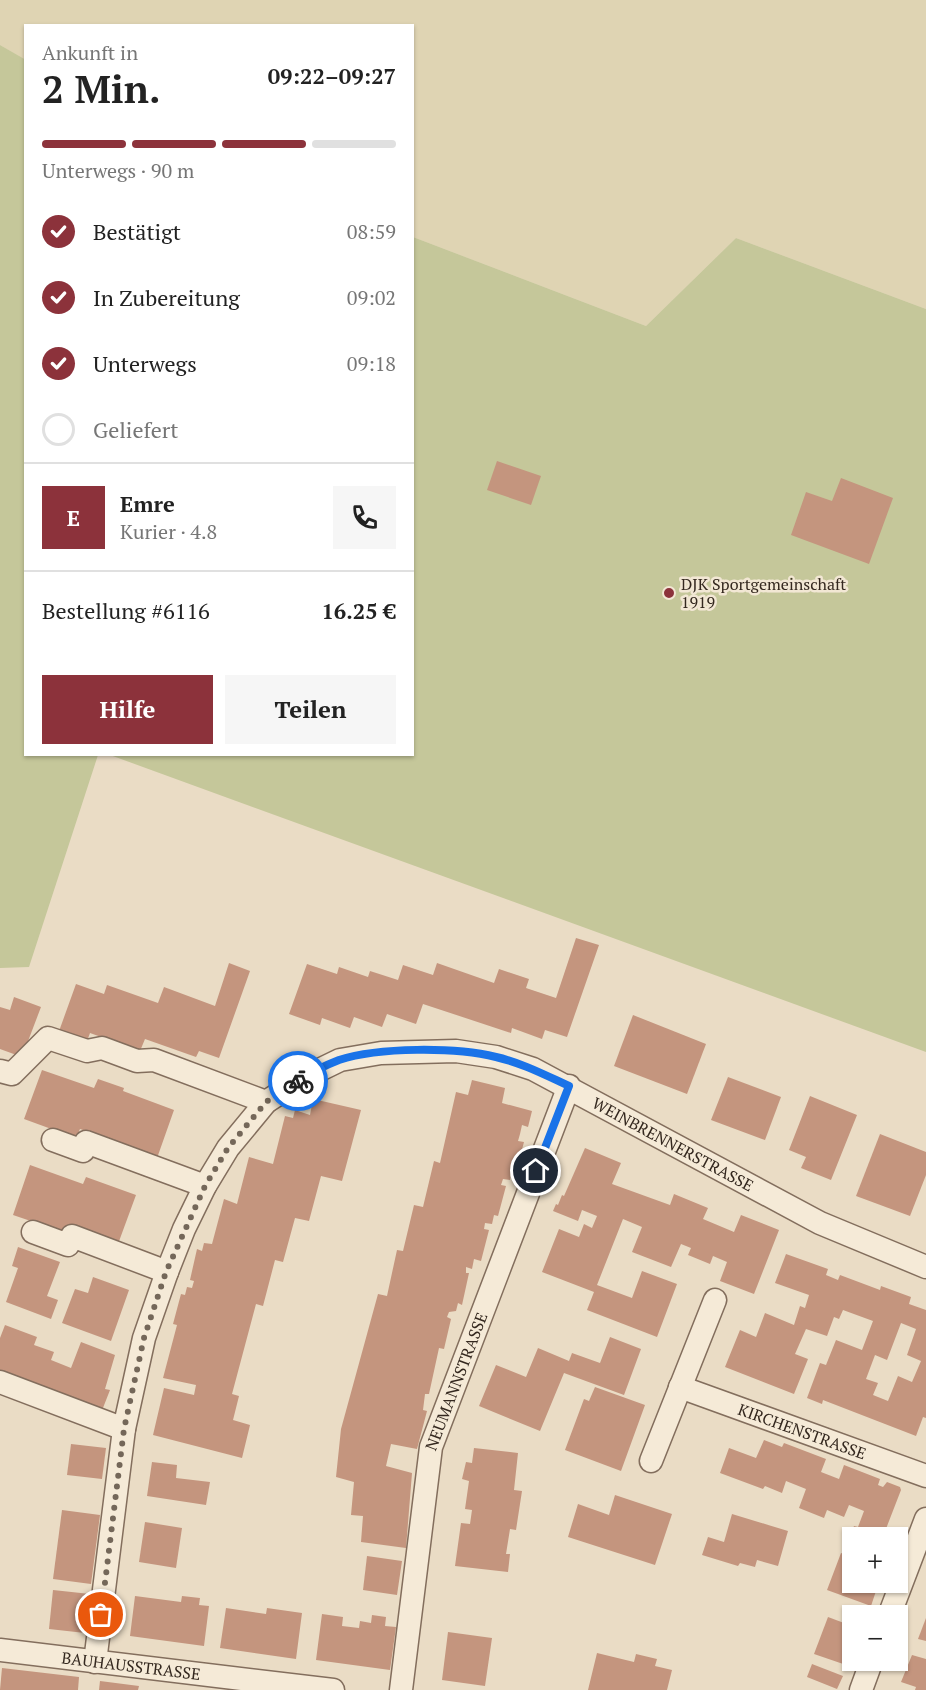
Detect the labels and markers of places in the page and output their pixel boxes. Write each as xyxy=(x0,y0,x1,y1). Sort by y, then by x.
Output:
place label: DJK Sportgemeinschaft 1919 xyxy=(681,573,846,613)
marker: DJK Sportgemeinschaft 1919 xyxy=(662,586,676,600)
pin xyxy=(510,1145,561,1196)
pin xyxy=(75,1589,126,1640)

